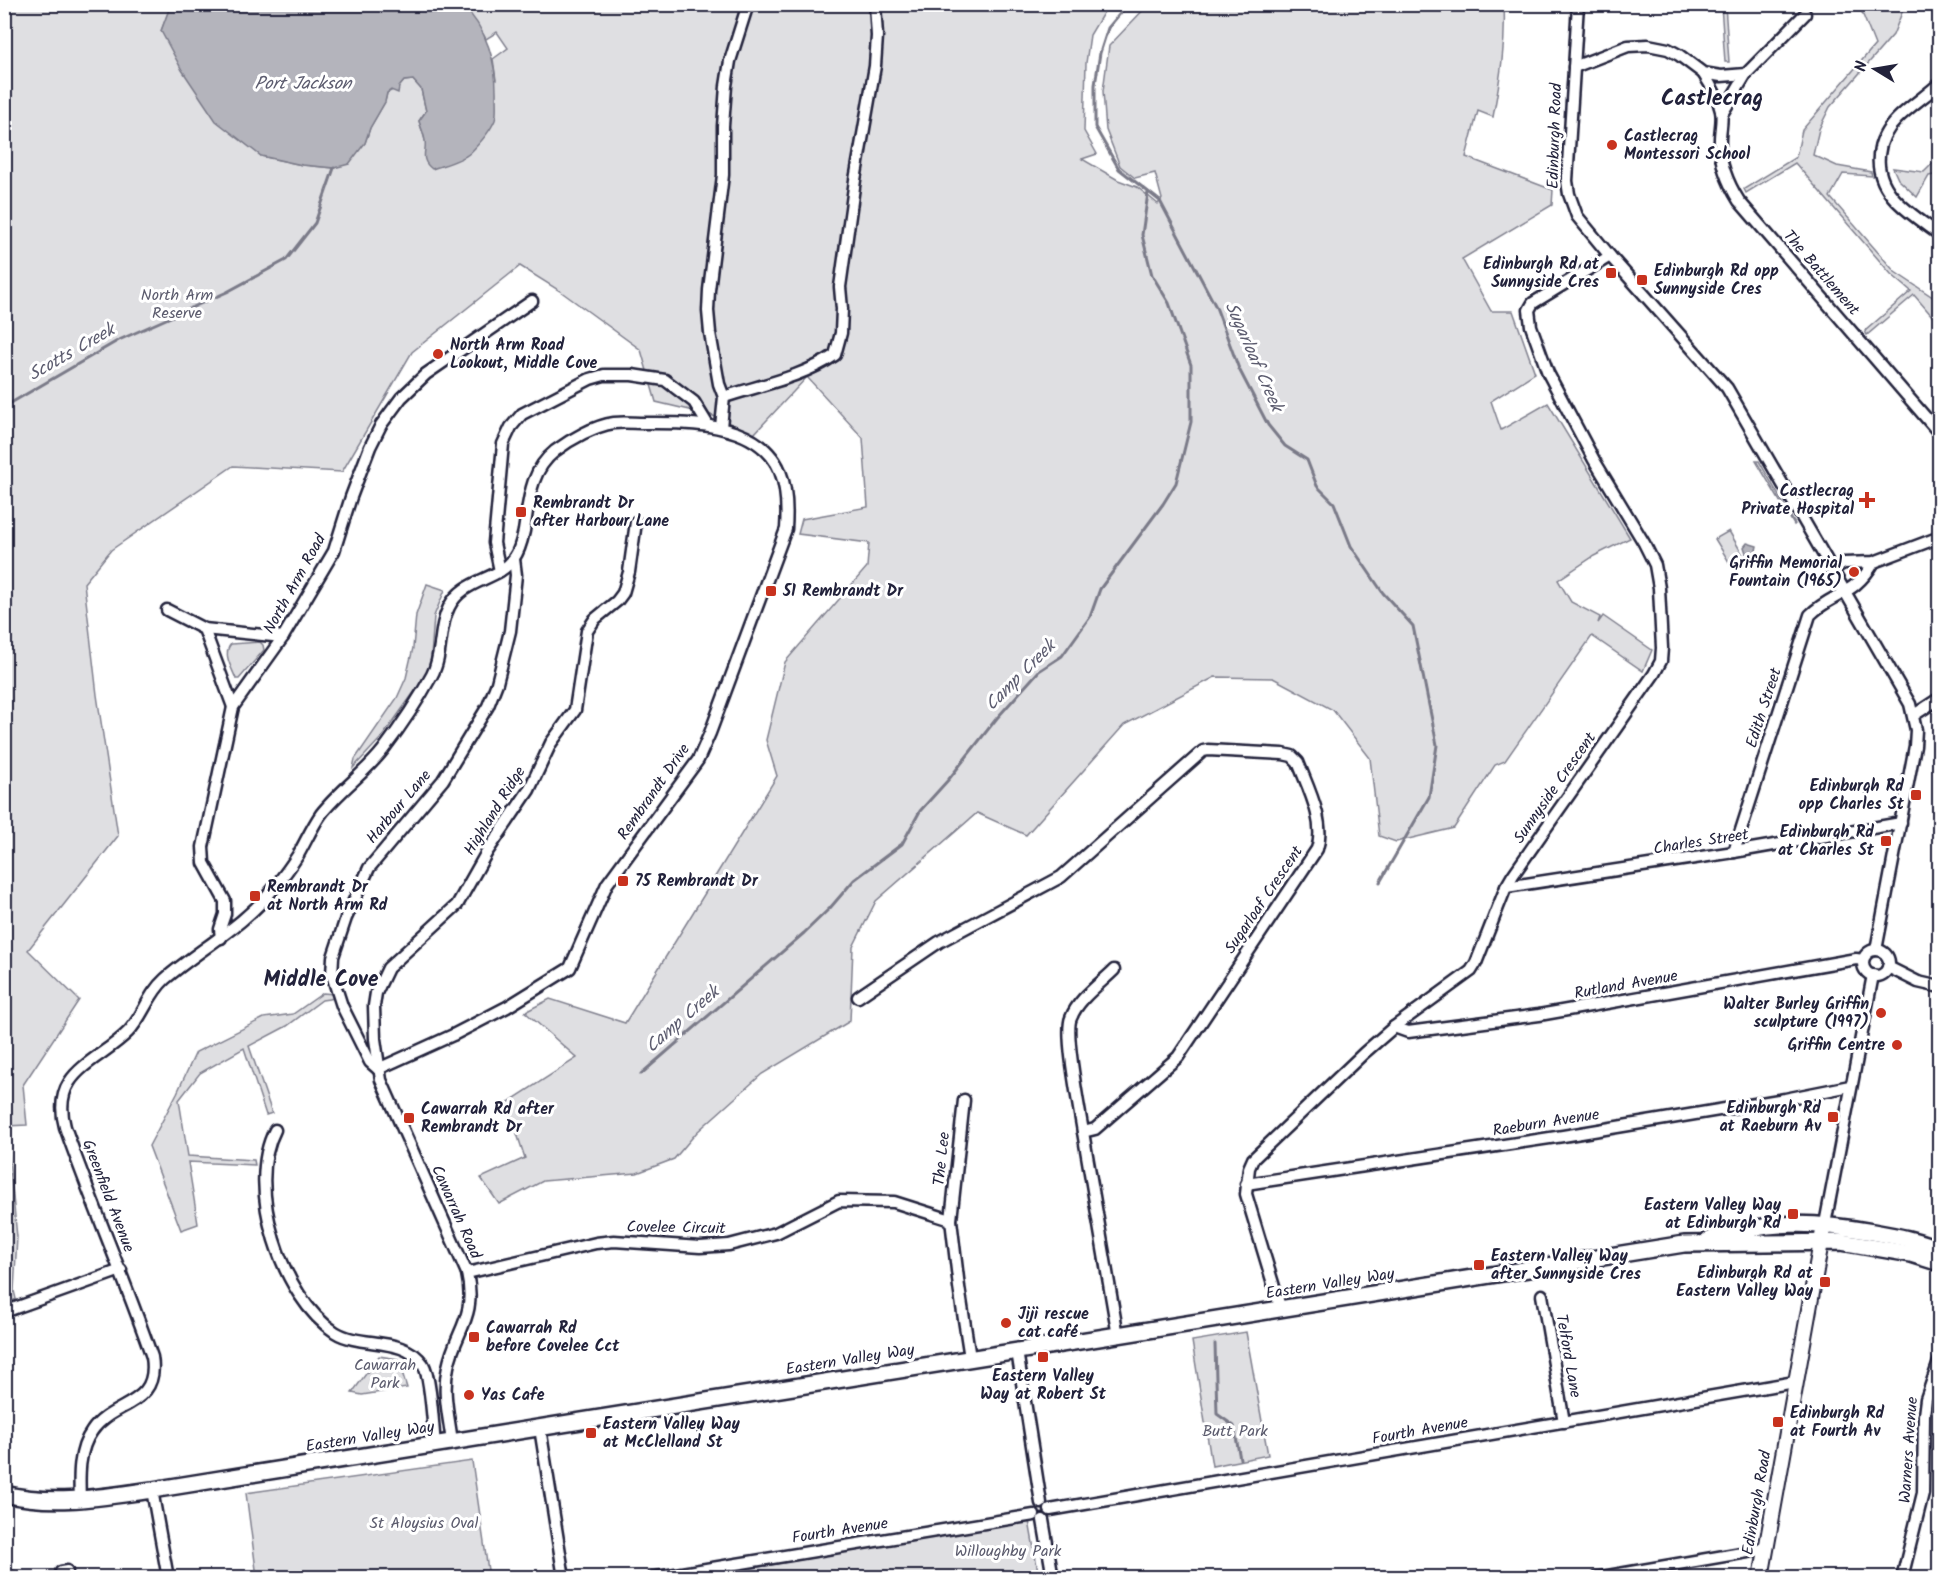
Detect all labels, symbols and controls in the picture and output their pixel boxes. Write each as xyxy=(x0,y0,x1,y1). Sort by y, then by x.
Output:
north arrow xyxy=(1845,39,1905,99)
text: N xyxy=(1849,59,1875,74)
water label: Port Jackson xyxy=(255,70,353,99)
street label: Edinburgh Road xyxy=(1541,82,1569,189)
district label: Castlecrag xyxy=(1661,82,1763,117)
place label: Castlecrag Montessori School xyxy=(1624,124,1751,167)
marker: Castlecrag Montessori School xyxy=(1605,138,1619,152)
street label: The Battlement xyxy=(1777,225,1866,322)
place label: Edinburgh Rd at Sunnyside Cres xyxy=(1483,252,1600,295)
place label: Edinburgh Rd opp Sunnyside Cres xyxy=(1654,259,1779,302)
marker: Edinburgh Rd at Sunnyside Cres xyxy=(1604,266,1618,280)
marker: Edinburgh Rd opp Sunnyside Cres xyxy=(1635,273,1649,287)
park label: North Arm Reserve xyxy=(141,283,213,326)
water label: Sugarloaf Creek xyxy=(1216,297,1291,419)
water label: Scotts Creek xyxy=(23,315,123,390)
place label: North Arm Road Lookout, Middle Cove xyxy=(450,333,598,376)
marker: North Arm Road Lookout, Middle Cove xyxy=(431,347,445,361)
place label: Castlecrag Private Hospital xyxy=(1742,479,1855,522)
place label: Rembrandt Dr after Harbour Lane xyxy=(533,491,669,534)
marker: Castlecrag Private Hospital xyxy=(1858,491,1876,509)
marker: Rembrandt Dr after Harbour Lane xyxy=(514,505,528,519)
street label: North Arm Road xyxy=(257,529,333,639)
place label: Griffin Memorial Fountain (1965) xyxy=(1729,551,1843,594)
marker: Griffin Memorial Fountain (1965) xyxy=(1847,565,1861,579)
place label: 51 Rembrandt Dr xyxy=(782,579,904,604)
marker: 51 Rembrandt Dr xyxy=(764,584,778,598)
water label: Camp Creek xyxy=(979,632,1065,718)
street label: Edith Street xyxy=(1739,664,1789,751)
street label: Sunnyside Crescent xyxy=(1507,727,1603,849)
street label: Rembrandt Drive xyxy=(611,739,697,845)
street label: Highland Ridge xyxy=(458,762,532,860)
street label: Harbour Lane xyxy=(360,764,438,850)
place label: Edinburgh Rd opp Charles St xyxy=(1799,774,1905,817)
marker: Edinburgh Rd opp Charles St xyxy=(1909,788,1923,802)
place label: Edinburgh Rd at Charles St xyxy=(1778,820,1875,863)
street label: Charles Street xyxy=(1652,822,1751,862)
marker: Edinburgh Rd at Charles St xyxy=(1879,834,1893,848)
street label: Sugarloaf Crescent xyxy=(1219,840,1310,959)
place label: 75 Rembrandt Dr xyxy=(635,869,759,894)
marker: 75 Rembrandt Dr xyxy=(616,874,630,888)
place label: Rembrandt Dr at North Arm Rd xyxy=(267,875,388,918)
marker: Rembrandt Dr at North Arm Rd xyxy=(248,889,262,903)
district label: Middle Cove xyxy=(264,963,379,998)
street label: Rutland Avenue xyxy=(1572,964,1680,1006)
water label: Camp Creek xyxy=(639,978,729,1061)
place label: Walter Burley Griffin sculpture (1997) xyxy=(1723,992,1869,1035)
marker: Walter Burley Griffin sculpture (1997) xyxy=(1874,1006,1888,1020)
place label: Griffin Centre xyxy=(1788,1033,1885,1058)
marker: Griffin Centre xyxy=(1890,1038,1904,1052)
place label: Edinburgh Rd at Raeburn Av xyxy=(1719,1096,1822,1139)
place label: Cawarrah Rd after Rembrandt Dr xyxy=(421,1097,555,1140)
street label: Raeburn Avenue xyxy=(1491,1102,1601,1144)
marker: Edinburgh Rd at Raeburn Av xyxy=(1826,1110,1840,1124)
marker: Cawarrah Rd after Rembrandt Dr xyxy=(402,1111,416,1125)
street label: The Lee xyxy=(927,1131,957,1187)
street label: Greenfield Avenue xyxy=(75,1136,141,1256)
street label: Cawarrah Road xyxy=(424,1161,488,1264)
place label: Eastern Valley Way at Edinburgh Rd xyxy=(1644,1193,1782,1236)
marker: Eastern Valley Way at Edinburgh Rd xyxy=(1786,1207,1800,1221)
street label: Covelee Circuit xyxy=(626,1215,727,1241)
place label: Eastern Valley Way after Sunnyside Cres xyxy=(1491,1244,1641,1287)
marker: Eastern Valley Way after Sunnyside Cres xyxy=(1472,1258,1486,1272)
street label: Eastern Valley Way xyxy=(1264,1261,1397,1306)
place label: Edinburgh Rd at Eastern Valley Way xyxy=(1676,1261,1814,1304)
marker: Edinburgh Rd at Eastern Valley Way xyxy=(1818,1275,1832,1289)
place label: Jiji rescue cat café xyxy=(1018,1302,1089,1345)
street label: Telford Lane xyxy=(1548,1312,1588,1400)
place label: Cawarrah Rd before Covelee Cct xyxy=(486,1316,620,1359)
marker: Jiji rescue cat café xyxy=(999,1316,1013,1330)
marker: Cawarrah Rd before Covelee Cct xyxy=(467,1330,481,1344)
street label: Eastern Valley Way xyxy=(784,1337,917,1382)
marker: Eastern Valley Way at Robert St xyxy=(1036,1350,1050,1364)
park label: Cawarrah Park xyxy=(354,1353,416,1396)
place label: Eastern Valley Way at Robert St xyxy=(980,1364,1107,1407)
place label: Yas Cafe xyxy=(481,1383,545,1408)
marker: Yas Cafe xyxy=(462,1388,476,1402)
street label: Warners Avenue xyxy=(1893,1396,1925,1504)
place label: Edinburgh Rd at Fourth Av xyxy=(1790,1401,1885,1444)
street label: Fourth Avenue xyxy=(1370,1410,1470,1452)
place label: Eastern Valley Way at McClelland St xyxy=(603,1412,740,1455)
street label: Eastern Valley Way xyxy=(304,1414,437,1459)
marker: Edinburgh Rd at Fourth Av xyxy=(1771,1415,1785,1429)
park label: Butt Park xyxy=(1202,1419,1268,1444)
marker: Eastern Valley Way at McClelland St xyxy=(584,1426,598,1440)
street label: Edinburgh Road xyxy=(1736,1448,1779,1557)
park label: St Aloysius Oval xyxy=(369,1511,479,1536)
street label: Fourth Avenue xyxy=(790,1511,890,1551)
park label: Willoughby Park xyxy=(955,1539,1062,1564)

